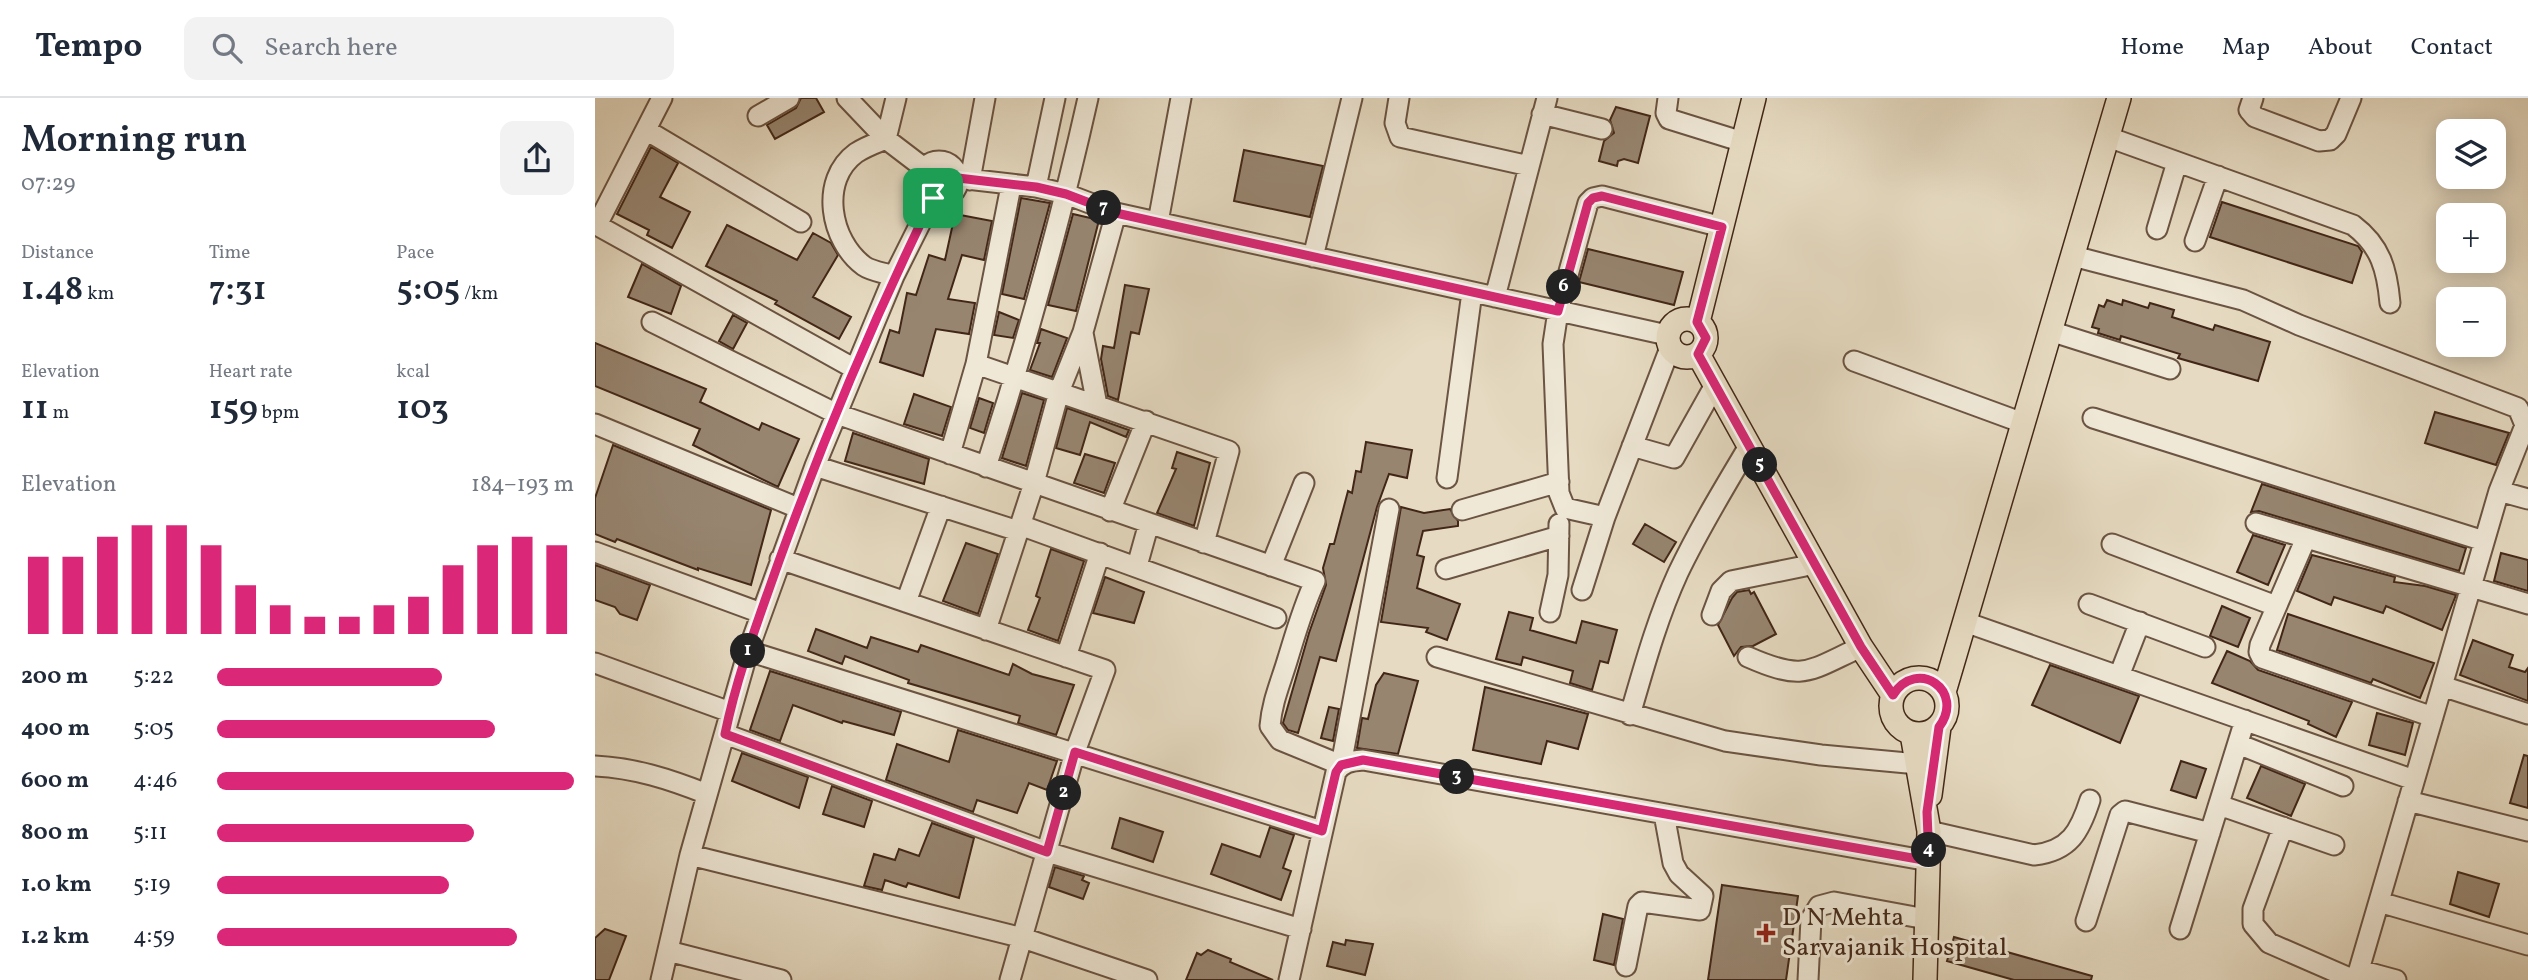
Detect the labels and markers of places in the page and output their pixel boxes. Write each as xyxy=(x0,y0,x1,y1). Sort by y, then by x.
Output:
pin xyxy=(903,168,963,228)
pin: 7 xyxy=(1086,190,1121,226)
pin: 6 xyxy=(1546,270,1581,304)
pin: 5 xyxy=(1743,448,1777,482)
pin: 1 xyxy=(731,634,765,668)
pin: 3 xyxy=(1439,760,1475,794)
pin: 2 xyxy=(1047,776,1081,810)
pin: 4 xyxy=(1911,832,1947,868)
place label: D N Mehta Sarvajanik Hospital xyxy=(1782,900,2007,966)
marker: D N Mehta Sarvajanik Hospital xyxy=(1756,923,1776,943)

